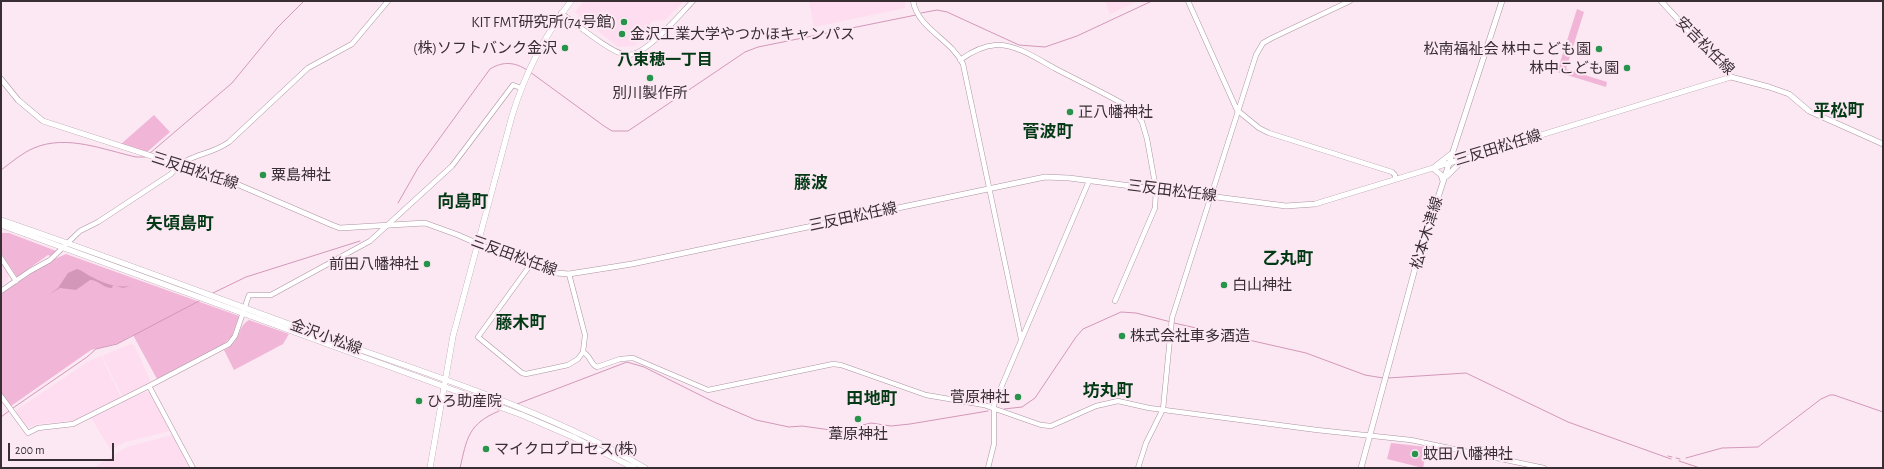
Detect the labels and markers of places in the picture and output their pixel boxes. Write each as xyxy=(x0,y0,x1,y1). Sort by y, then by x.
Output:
place label: KIT FMT研究所(74号館) xyxy=(471,13,616,31)
marker: KIT FMT研究所(74号館) xyxy=(619,17,629,27)
place label: 金沢工業大学やつかほキャンパス xyxy=(630,25,855,43)
marker: 金沢工業大学やつかほキャンパス xyxy=(617,29,627,39)
place label: (株)ソフトバンク金沢 xyxy=(413,39,557,57)
place label: 松南福祉会 林中こども園 xyxy=(1424,40,1591,58)
marker: (株)ソフトバンク金沢 xyxy=(560,43,570,53)
marker: 松南福祉会 林中こども園 xyxy=(1594,44,1604,54)
place label: 林中こども園 xyxy=(1529,59,1619,77)
marker: 林中こども園 xyxy=(1622,63,1632,73)
marker: 別川製作所 xyxy=(645,73,655,83)
place label: 別川製作所 xyxy=(613,84,687,102)
place label: 正八幡神社 xyxy=(1078,103,1153,121)
marker: 正八幡神社 xyxy=(1065,107,1075,117)
place label: 粟島神社 xyxy=(271,166,331,184)
marker: 粟島神社 xyxy=(258,170,268,180)
place label: 前田八幡神社 xyxy=(329,255,419,273)
marker: 前田八幡神社 xyxy=(422,259,432,269)
place label: 白山神社 xyxy=(1232,276,1292,294)
marker: 白山神社 xyxy=(1219,280,1229,290)
place label: 株式会社車多酒造 xyxy=(1130,327,1250,345)
marker: 株式会社車多酒造 xyxy=(1117,331,1127,341)
place label: 菅原神社 xyxy=(950,388,1010,406)
place label: ひろ助産院 xyxy=(427,392,502,410)
marker: 菅原神社 xyxy=(1013,392,1023,402)
marker: ひろ助産院 xyxy=(414,396,424,406)
marker: 葦原神社 xyxy=(853,414,863,424)
place label: 葦原神社 xyxy=(828,425,888,443)
place label: マイクロプロセス(株) xyxy=(494,440,638,458)
marker: マイクロプロセス(株) xyxy=(481,444,491,454)
place label: 蚊田八幡神社 xyxy=(1423,445,1513,463)
marker: 蚊田八幡神社 xyxy=(1410,449,1420,459)

